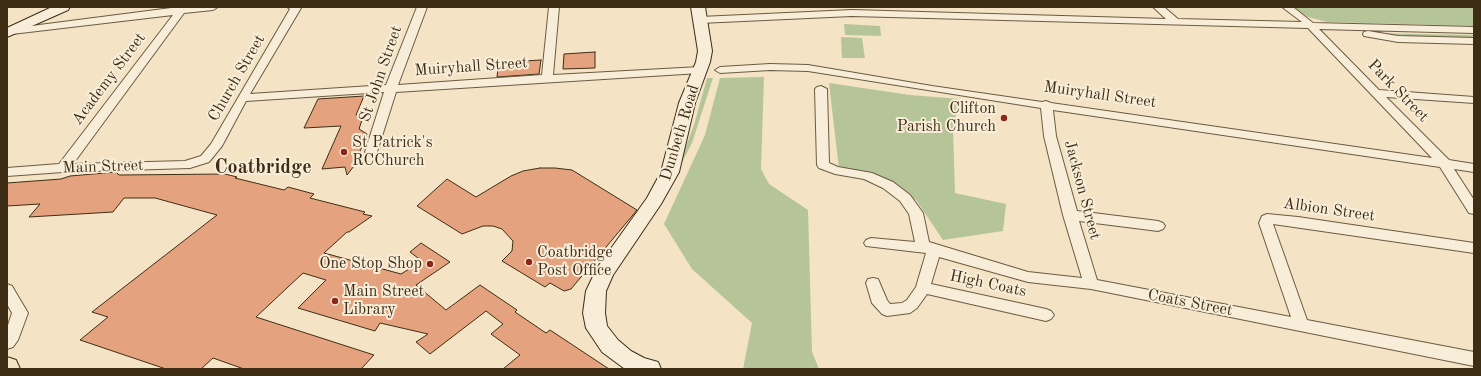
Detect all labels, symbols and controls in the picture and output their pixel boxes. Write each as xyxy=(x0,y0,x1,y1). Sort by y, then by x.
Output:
street label: St John Street xyxy=(356,23,406,125)
street label: Academy Street xyxy=(68,29,150,129)
street label: Church Street xyxy=(204,31,270,125)
street label: Muiryhall Street xyxy=(414,53,528,81)
street label: Park Street xyxy=(1363,56,1433,126)
street label: Muiryhall Street xyxy=(1042,78,1158,112)
street label: Dunbeth Road xyxy=(656,83,704,183)
place label: Clifton Parish Church xyxy=(897,99,996,137)
marker: Clifton Parish Church xyxy=(999,113,1009,123)
place label: St Patrick's RCChurch xyxy=(352,133,433,171)
street label: Jackson Street xyxy=(1059,138,1105,242)
marker: St Patrick's RCChurch xyxy=(339,147,349,157)
street label: Main Street xyxy=(62,156,144,178)
district label: Coatbridge xyxy=(214,156,312,180)
street label: Albion Street xyxy=(1282,194,1376,226)
place label: Coatbridge Post Office xyxy=(537,243,613,281)
place label: One Stop Shop xyxy=(319,254,422,274)
marker: Coatbridge Post Office xyxy=(524,257,534,267)
marker: One Stop Shop xyxy=(425,259,435,269)
street label: High Coats xyxy=(948,267,1028,301)
place label: Main Street Library xyxy=(343,282,424,320)
street label: Coats Street xyxy=(1146,285,1234,321)
marker: Main Street Library xyxy=(330,296,340,306)

